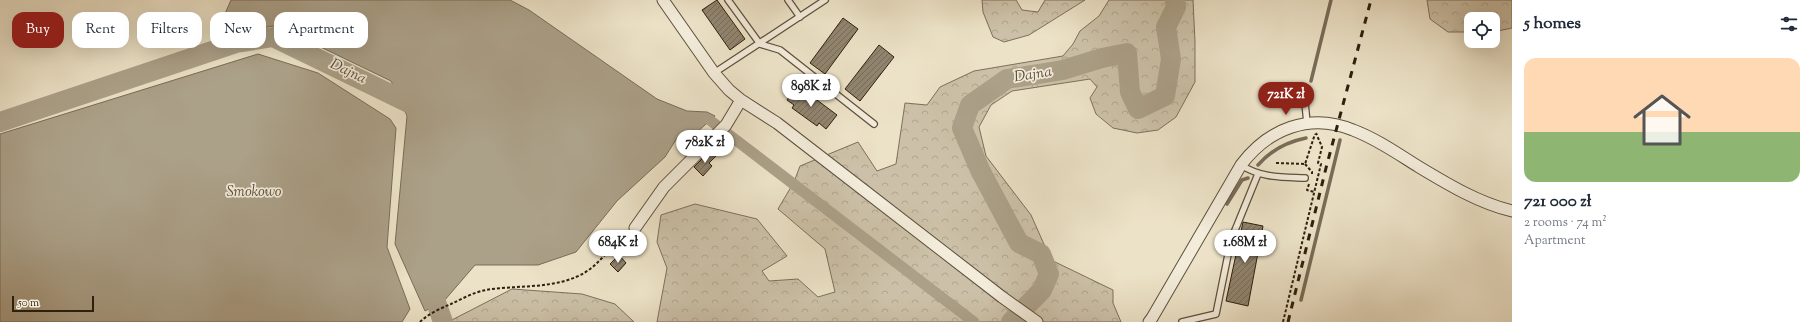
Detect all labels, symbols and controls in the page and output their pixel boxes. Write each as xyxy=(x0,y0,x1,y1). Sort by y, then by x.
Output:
chip: Buy xyxy=(12,12,64,48)
chip: Rent xyxy=(72,12,129,48)
chip: Filters xyxy=(137,12,202,48)
chip: New xyxy=(210,12,266,48)
chip: Apartment xyxy=(274,12,368,48)
map controls xyxy=(1464,12,1500,48)
button: locate xyxy=(1464,12,1500,48)
text: 5 homes xyxy=(1524,12,1581,36)
icon: filters xyxy=(1778,13,1800,35)
water label: Dajna xyxy=(326,54,370,90)
water label: Dajna xyxy=(1013,62,1054,88)
pin: 898K zł xyxy=(774,74,848,108)
text: 898K zł xyxy=(791,78,831,96)
pin: 721K zł xyxy=(1249,82,1323,116)
icon: home xyxy=(1626,84,1698,156)
text: 721K zł xyxy=(1267,86,1305,104)
pin: 782K zł xyxy=(668,130,742,164)
text: 782K zł xyxy=(685,134,725,152)
water label: Smokowo xyxy=(226,182,282,203)
text: 721 000 zł xyxy=(1524,190,1591,214)
text: 2 rooms · 74 m² xyxy=(1524,214,1607,232)
pin: 684K zł xyxy=(581,230,655,264)
pin: 1.68M zł xyxy=(1204,230,1286,264)
text: Apartment xyxy=(1524,232,1585,250)
text: 684K zł xyxy=(598,234,638,252)
text: 1.68M zł xyxy=(1223,234,1267,252)
scale bar xyxy=(12,294,94,313)
text: 50 m xyxy=(18,295,39,311)

